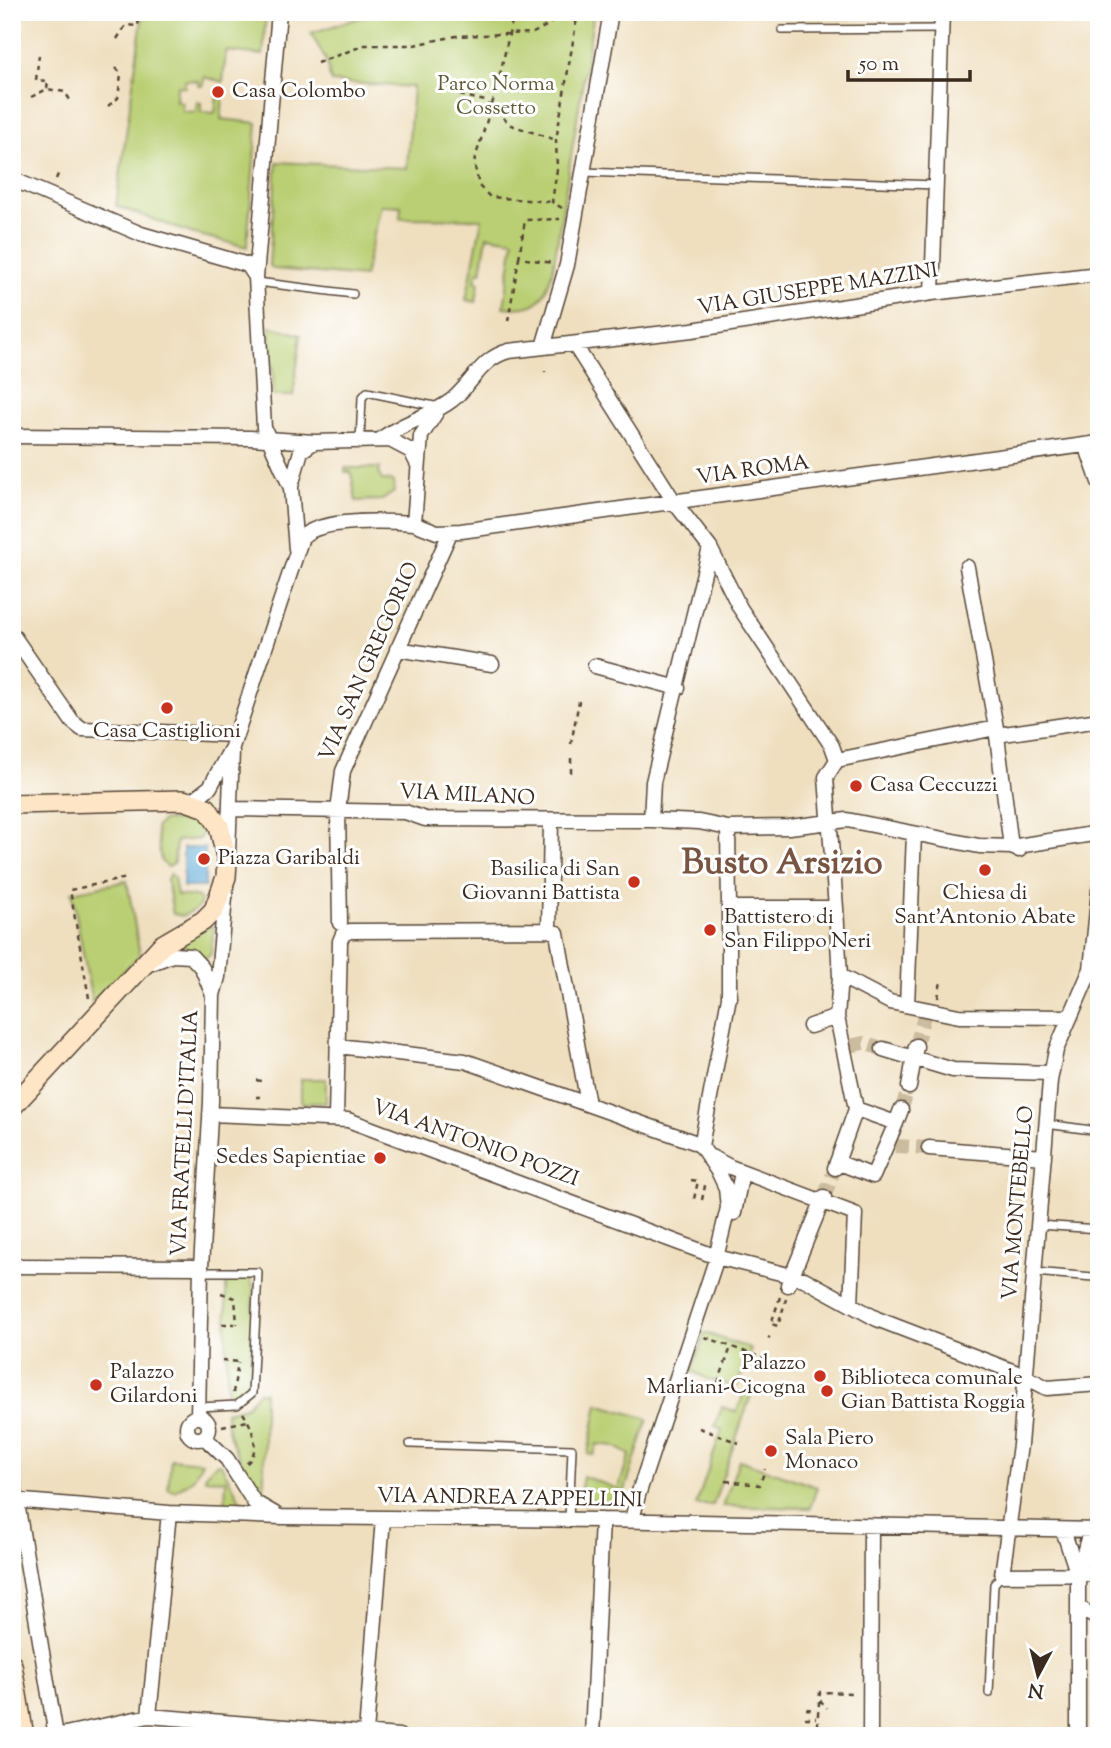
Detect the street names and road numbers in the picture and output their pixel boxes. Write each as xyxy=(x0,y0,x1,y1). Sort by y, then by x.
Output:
street label: VIA GIUSEPPE MAZZINI xyxy=(696,256,941,324)
street label: VIA ROMA xyxy=(695,448,811,494)
street label: VIA SAN GREGORIO xyxy=(312,557,428,767)
street label: VIA MILANO xyxy=(398,777,536,815)
street label: VIA FRATELLI D'ITALIA xyxy=(165,1009,207,1257)
street label: VIA ANTONIO POZZI xyxy=(368,1093,583,1195)
street label: VIA MONTEBELLO xyxy=(996,1104,1042,1302)
street label: VIA ANDREA ZAPPELLINI xyxy=(377,1482,643,1516)

